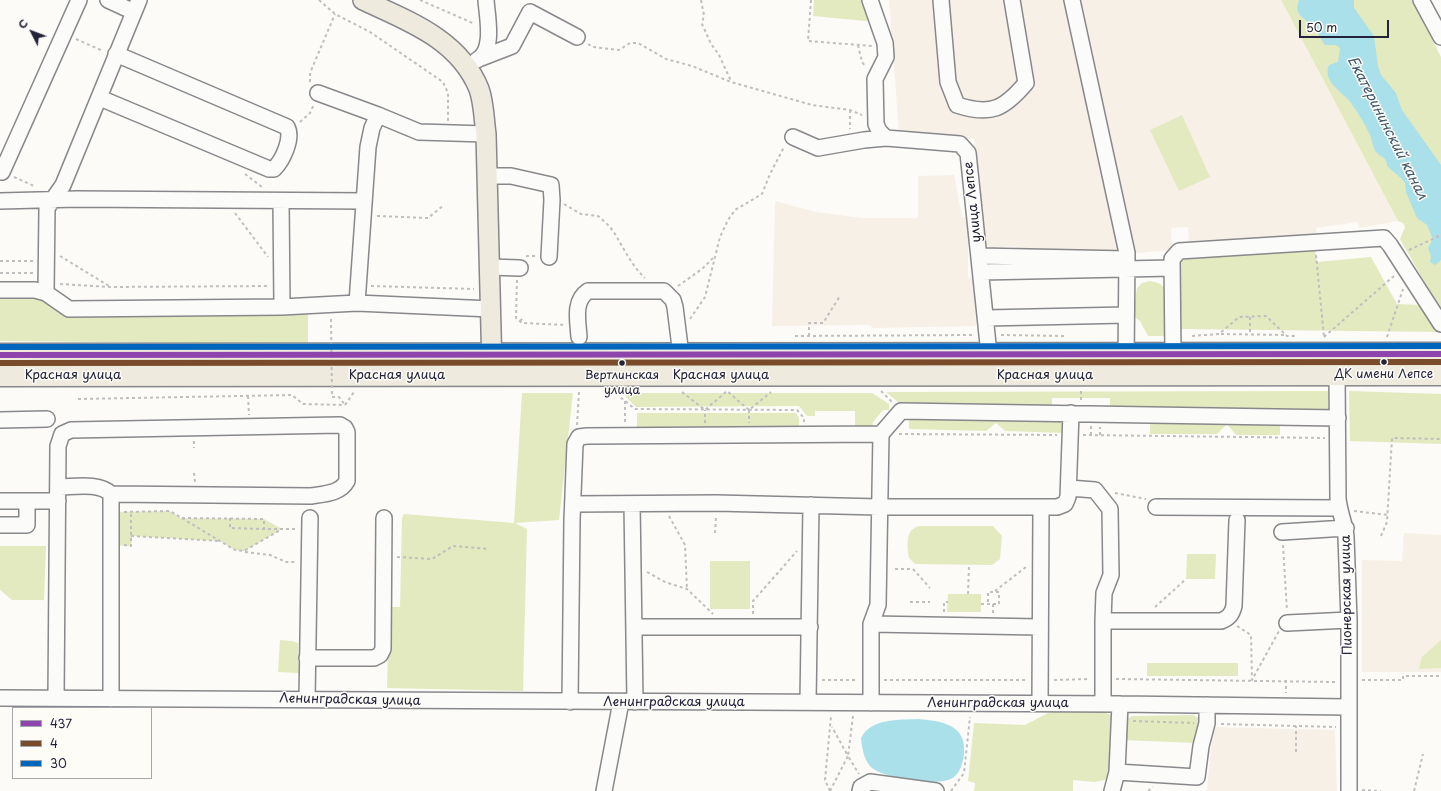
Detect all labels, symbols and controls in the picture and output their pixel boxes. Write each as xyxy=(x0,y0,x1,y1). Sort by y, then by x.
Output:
north arrow xyxy=(12,12,52,52)
scale bar xyxy=(1301,12,1391,38)
text: С xyxy=(14,15,32,32)
text: 50 m xyxy=(1306,18,1337,36)
water label: Екатерининский канал xyxy=(1344,54,1430,202)
street label: улица Лепсе xyxy=(961,161,985,243)
marker: ДК имени Лепсе xyxy=(1379,357,1389,367)
marker: Вертлинская улица xyxy=(617,358,627,368)
street label: Красная улица xyxy=(25,367,121,383)
street label: Красная улица xyxy=(349,367,445,383)
street label: Красная улица xyxy=(673,367,769,383)
street label: Красная улица xyxy=(997,367,1093,383)
place label: ДК имени Лепсе xyxy=(1335,368,1433,382)
place label: Вертлинская улица xyxy=(585,369,659,397)
street label: Пионерская улица xyxy=(1338,535,1356,655)
street label: Ленинградская улица xyxy=(279,691,421,709)
street label: Ленинградская улица xyxy=(603,694,745,710)
street label: Ленинградская улица xyxy=(927,695,1069,711)
legend xyxy=(12,707,152,779)
text: 437 xyxy=(50,714,72,732)
text: 4 xyxy=(50,734,58,752)
text: 30 xyxy=(50,754,67,772)

